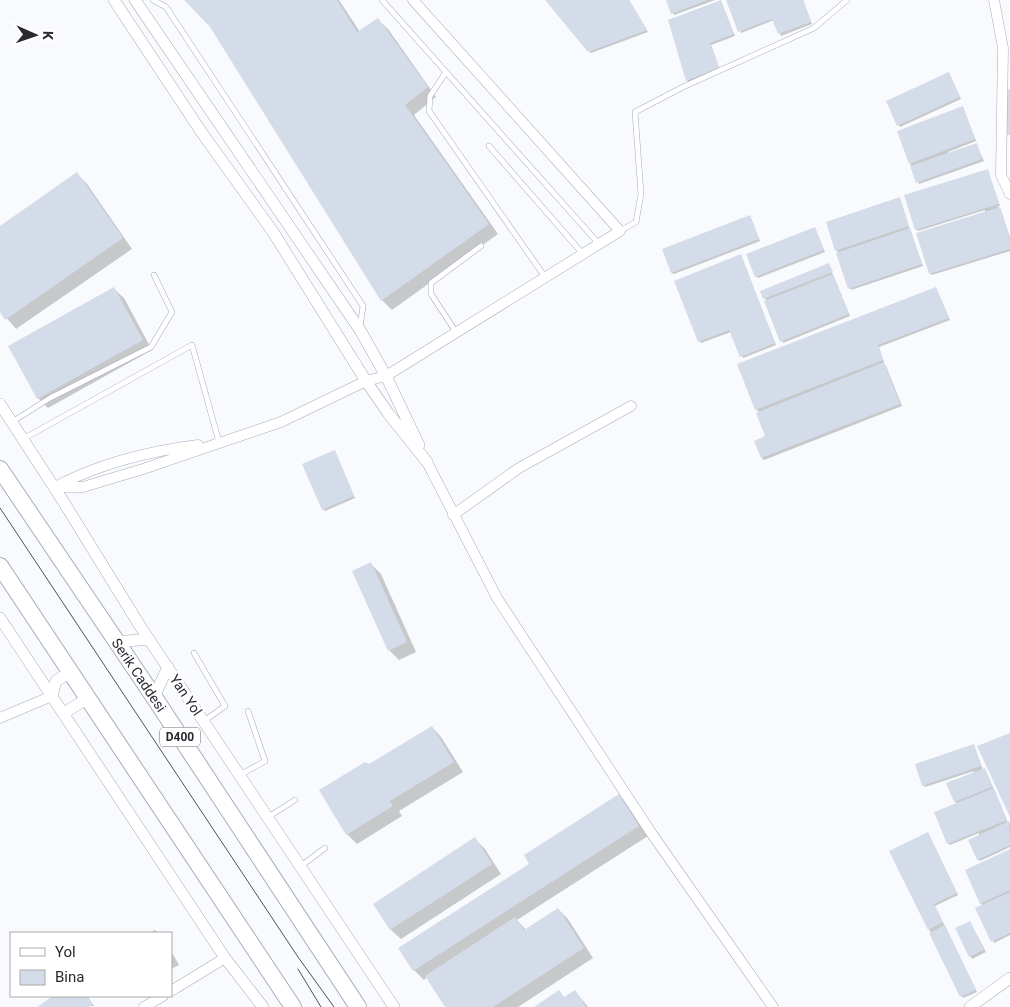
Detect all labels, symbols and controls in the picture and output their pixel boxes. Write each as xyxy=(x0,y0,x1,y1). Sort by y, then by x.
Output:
north arrow xyxy=(10,10,60,60)
text: K xyxy=(40,31,56,40)
street label: Serik Caddesi xyxy=(109,635,169,715)
street label: Yan Yol xyxy=(166,671,206,719)
road number: D400 xyxy=(160,728,200,746)
legend xyxy=(10,932,172,997)
text: Yol xyxy=(55,943,76,961)
text: Bina xyxy=(55,968,84,986)

